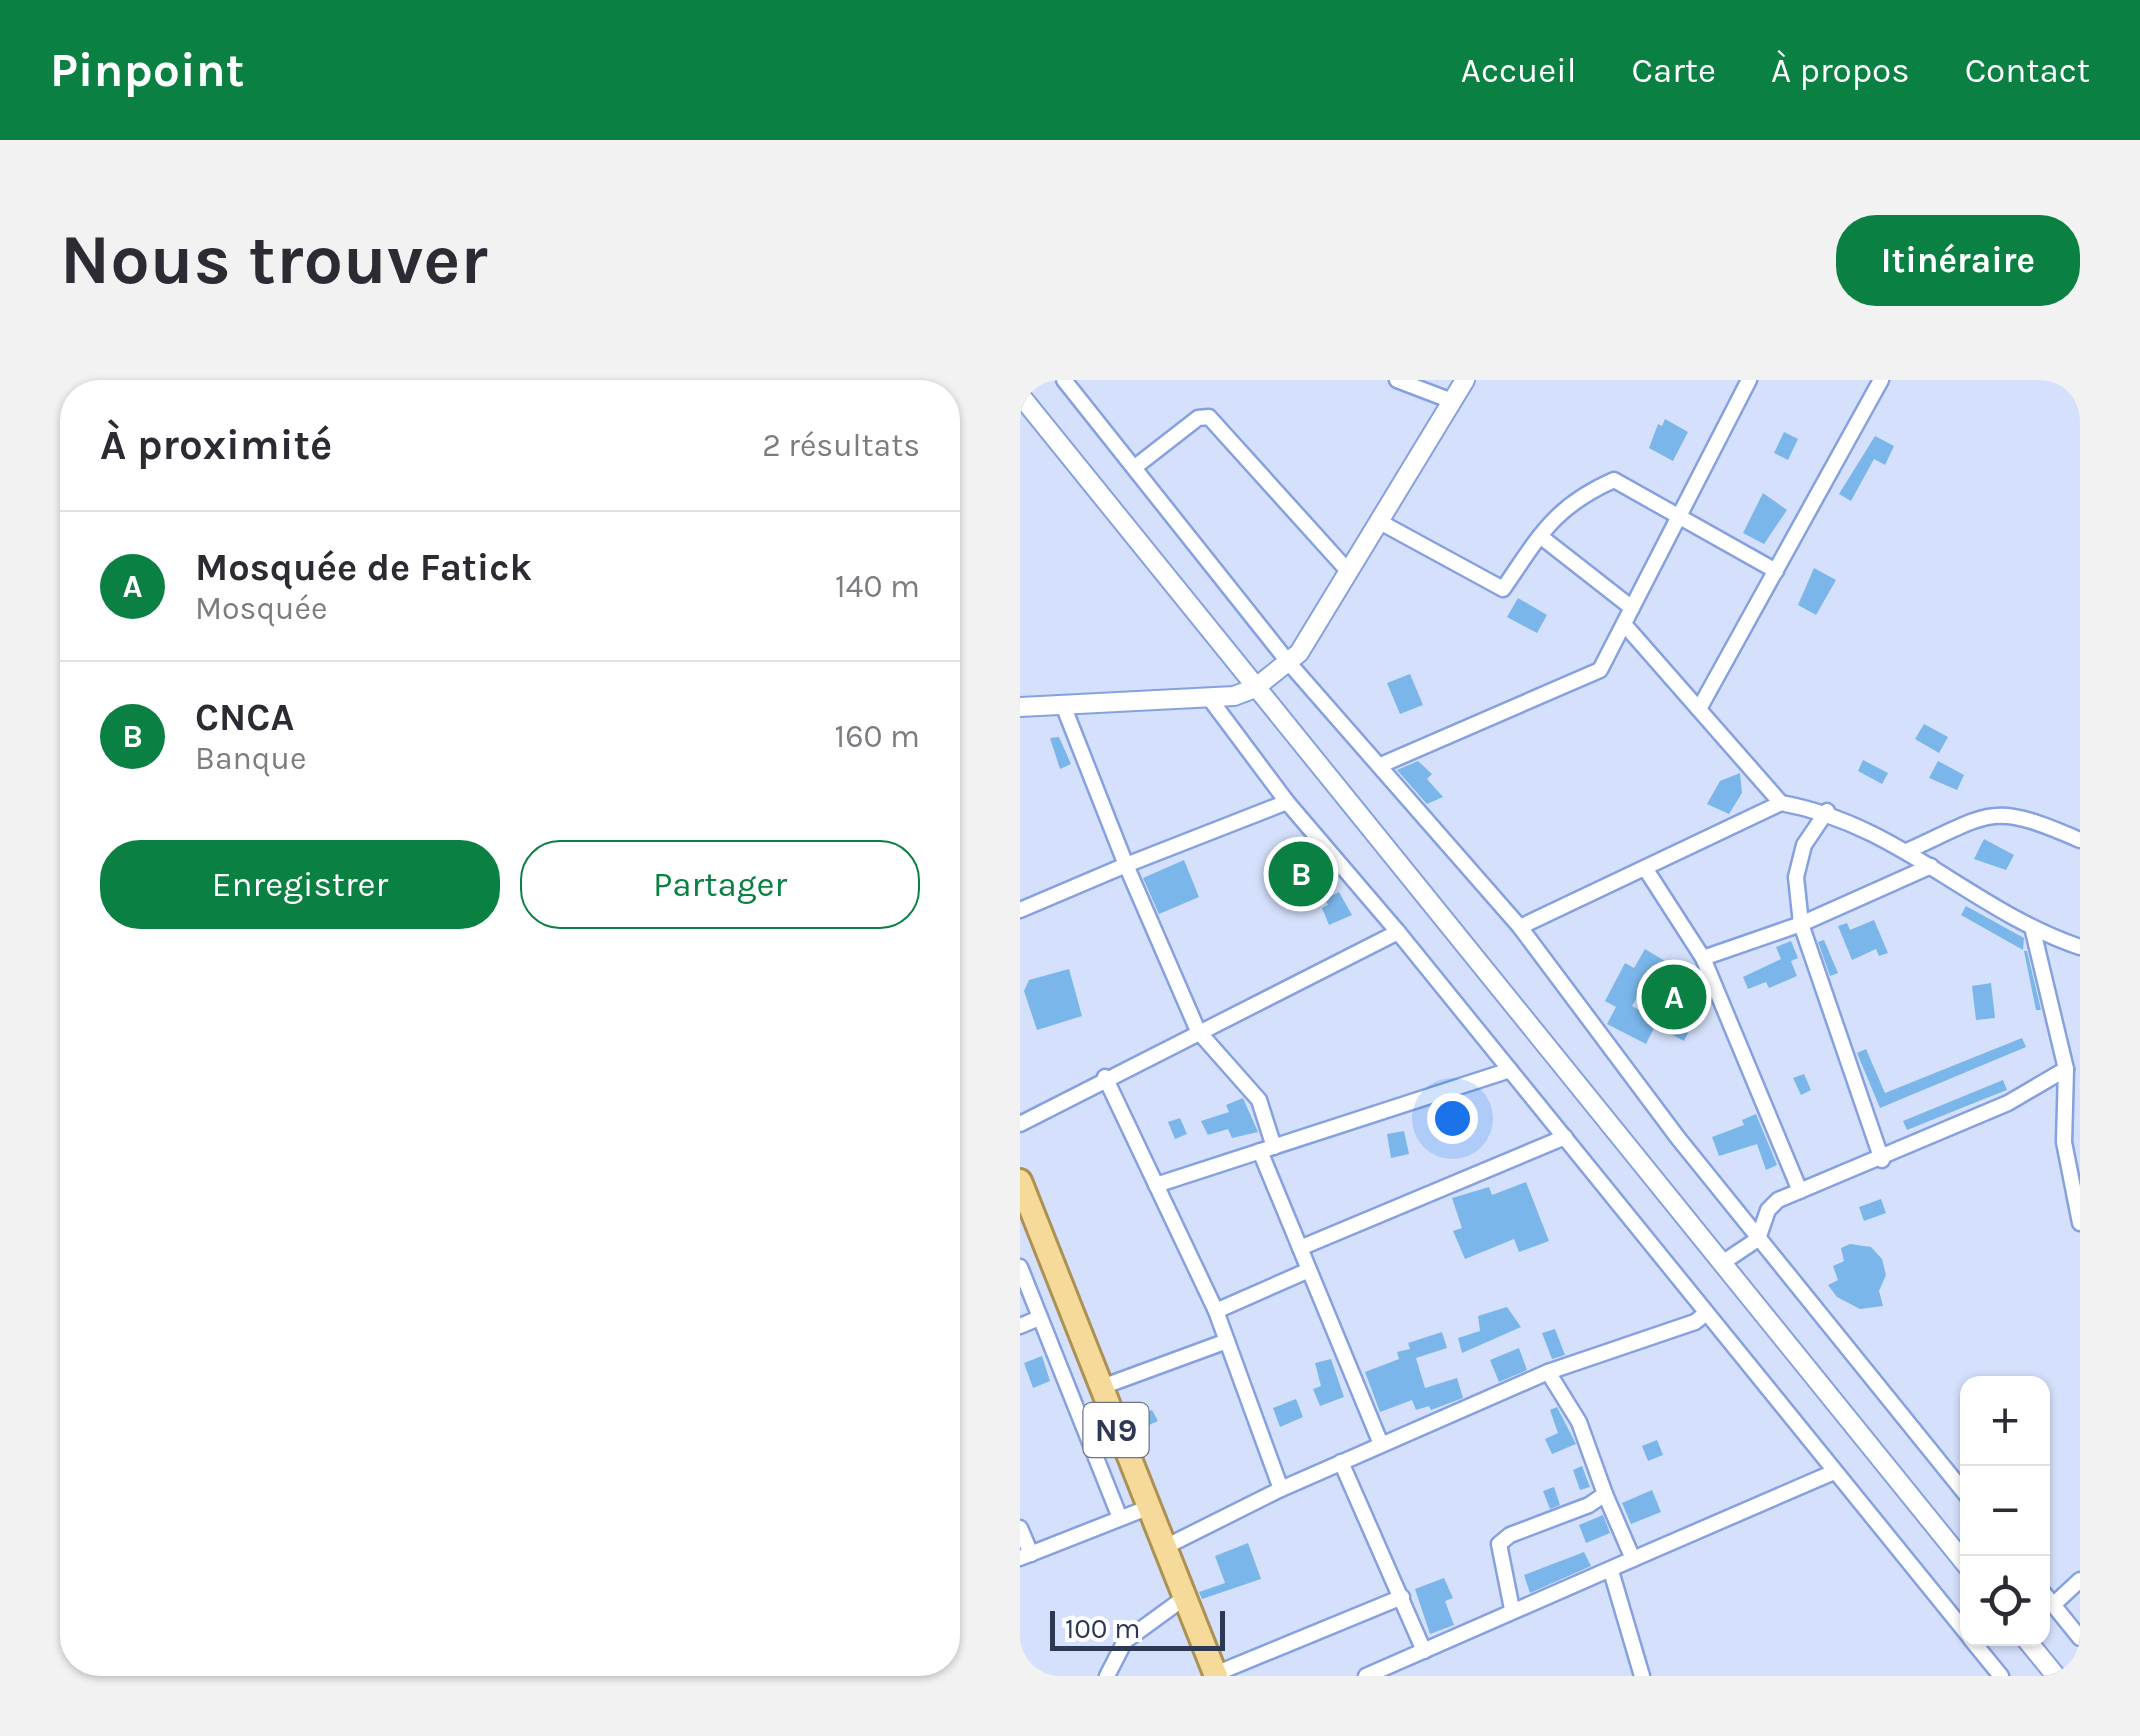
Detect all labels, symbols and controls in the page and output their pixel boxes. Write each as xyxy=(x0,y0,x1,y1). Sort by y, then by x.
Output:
text: Pinpoint xyxy=(50,42,245,98)
text: Accueil xyxy=(1461,50,1576,91)
text: Carte xyxy=(1631,50,1716,91)
text: À propos xyxy=(1771,50,1910,91)
text: Contact xyxy=(1965,50,2090,91)
button: Itinéraire xyxy=(1836,215,2080,306)
text: Nous trouver xyxy=(60,219,488,301)
text: À proximité xyxy=(100,420,332,470)
text: 2 résultats xyxy=(762,427,920,464)
text: Mosquée de Fatick xyxy=(195,545,532,590)
text: A xyxy=(122,568,143,605)
text: 140 m xyxy=(835,568,920,605)
text: Mosquée xyxy=(195,590,327,627)
text: CNCA xyxy=(195,695,294,740)
text: B xyxy=(122,718,143,755)
text: 160 m xyxy=(835,718,920,755)
text: Banque xyxy=(195,740,306,777)
pin: B xyxy=(1268,836,1334,912)
button: Enregistrer xyxy=(100,840,500,929)
button: Partager xyxy=(520,840,920,929)
pin: A xyxy=(1642,960,1706,1034)
your location xyxy=(1427,1093,1478,1144)
map controls xyxy=(1960,1376,2050,1646)
button: + xyxy=(1960,1376,2050,1466)
road number: N9 xyxy=(1084,1403,1148,1457)
button: − xyxy=(1960,1466,2050,1556)
button: locate xyxy=(1960,1556,2050,1646)
scale bar xyxy=(1050,1606,1225,1650)
text: 100 m xyxy=(1065,1612,1140,1645)

